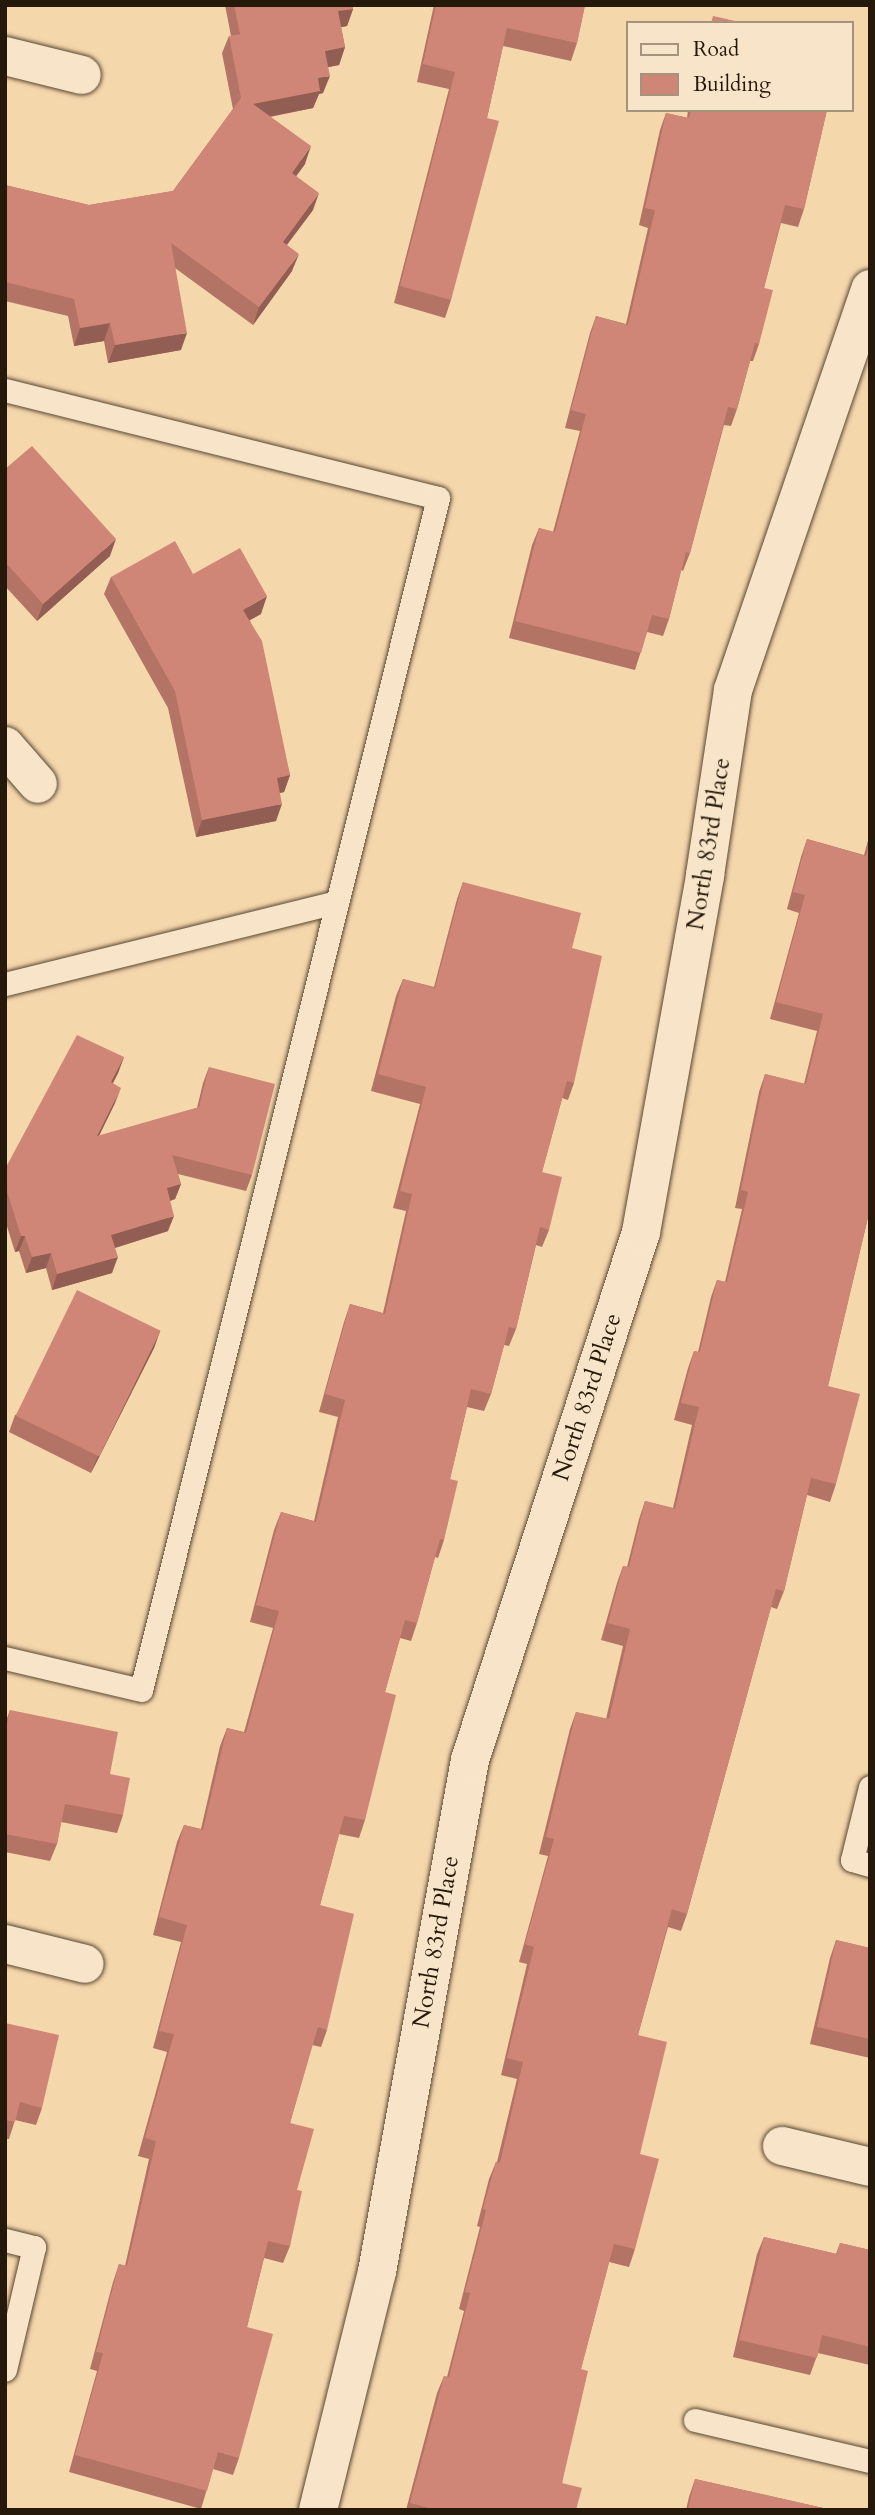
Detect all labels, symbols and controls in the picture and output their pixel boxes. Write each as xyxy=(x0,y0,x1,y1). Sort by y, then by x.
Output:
legend xyxy=(626,21,854,112)
text: Road xyxy=(693,35,739,64)
text: Building xyxy=(693,70,771,99)
street label: North 83rd Place xyxy=(681,756,737,932)
street label: North 83rd Place xyxy=(546,1310,628,1484)
street label: North 83rd Place xyxy=(407,1854,465,2030)

